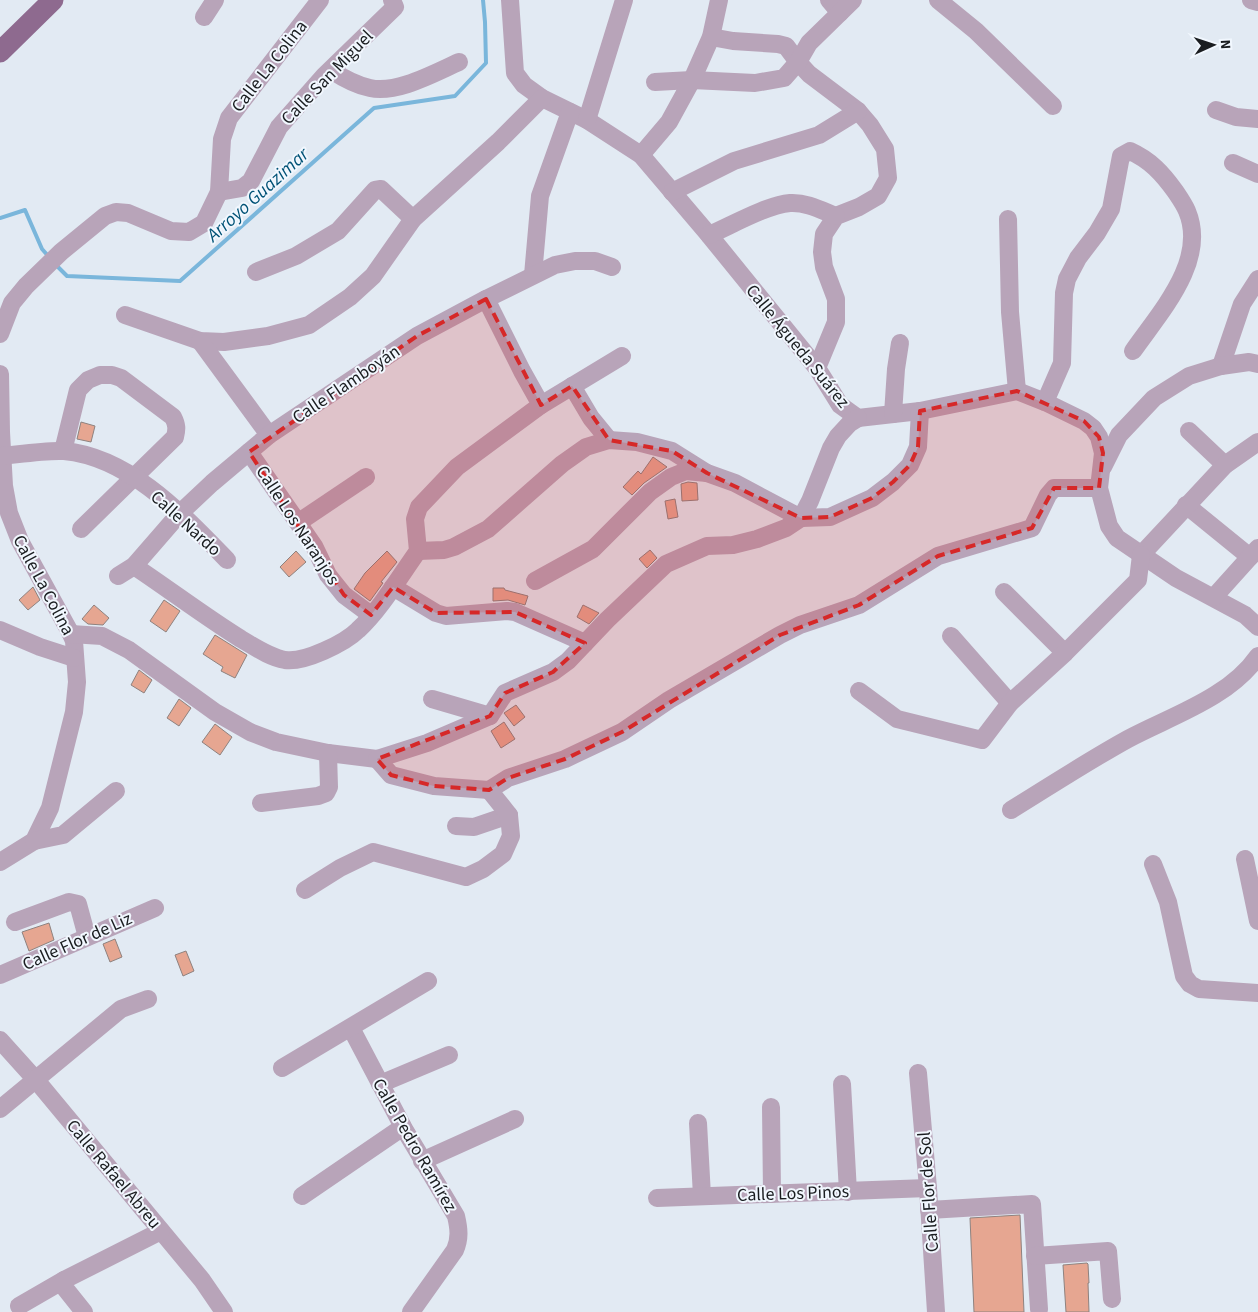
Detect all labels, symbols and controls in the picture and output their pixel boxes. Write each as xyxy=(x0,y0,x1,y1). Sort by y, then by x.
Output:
street label: Calle La Colina xyxy=(226,15,313,118)
north arrow xyxy=(1188,20,1238,70)
street label: Calle San Miguel xyxy=(276,24,379,130)
text: N xyxy=(1215,39,1235,50)
water label: Arroyo Guazimar xyxy=(200,141,316,249)
street label: Calle Águeda Suárez xyxy=(740,279,856,414)
street label: Calle Flamboyán xyxy=(287,339,405,430)
street label: Calle Los Naranjos xyxy=(250,461,346,590)
street label: Calle Nardo xyxy=(145,485,227,562)
street label: Calle La Colina xyxy=(7,531,81,640)
street label: Calle Flor de Liz xyxy=(18,906,136,977)
street label: Calle Pedro Ramírez xyxy=(366,1074,463,1217)
street label: Calle Rafael Abreu xyxy=(60,1114,167,1234)
street label: Calle Flor de Sol xyxy=(912,1131,945,1253)
street label: Calle Los Pinos xyxy=(737,1179,850,1208)

